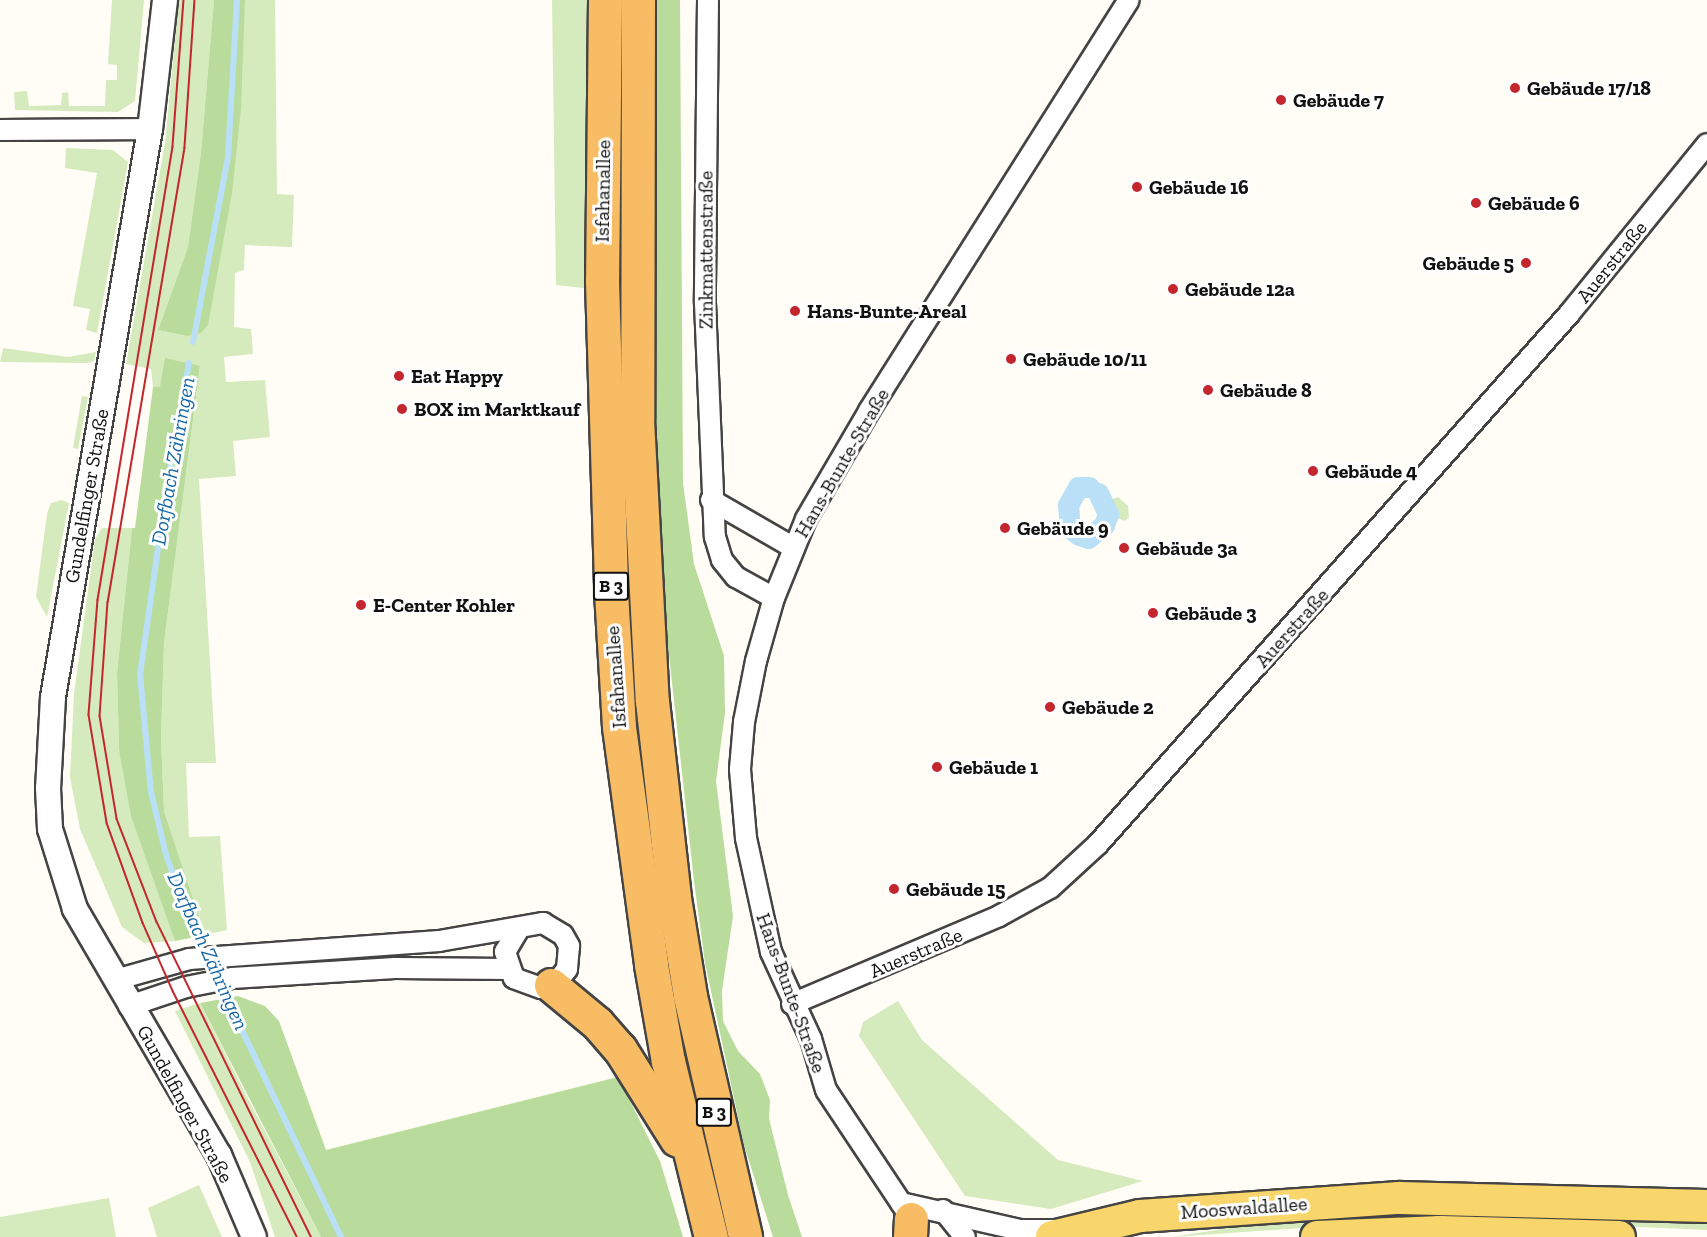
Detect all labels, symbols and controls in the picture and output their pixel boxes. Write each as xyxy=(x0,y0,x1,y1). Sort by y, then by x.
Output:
place label: Gebäude 17/18 xyxy=(1527,76,1651,100)
marker: Gebäude 17/18 xyxy=(1508,81,1522,95)
place label: Gebäude 7 xyxy=(1293,88,1384,112)
marker: Gebäude 7 xyxy=(1274,93,1288,107)
street label: Isfahanallee xyxy=(590,140,616,242)
street label: Zinkmattenstraße xyxy=(694,171,718,329)
place label: Gebäude 16 xyxy=(1149,175,1249,199)
marker: Gebäude 16 xyxy=(1130,180,1144,194)
place label: Gebäude 6 xyxy=(1488,191,1580,215)
marker: Gebäude 6 xyxy=(1469,196,1483,210)
street label: Auerstraße xyxy=(1572,216,1652,308)
place label: Gebäude 5 xyxy=(1423,251,1514,275)
marker: Gebäude 5 xyxy=(1519,256,1533,270)
place label: Gebäude 12a xyxy=(1185,277,1295,301)
marker: Gebäude 12a xyxy=(1166,282,1180,296)
place label: Hans-Bunte-Areal xyxy=(807,299,967,323)
marker: Hans-Bunte-Areal xyxy=(788,304,802,318)
place label: Gebäude 10/11 xyxy=(1023,347,1147,371)
marker: Gebäude 10/11 xyxy=(1004,352,1018,366)
place label: Eat Happy xyxy=(411,364,503,388)
marker: Eat Happy xyxy=(392,369,406,383)
water label: Dorfbach Zähringen xyxy=(146,375,200,547)
place label: Gebäude 8 xyxy=(1220,378,1312,402)
marker: Gebäude 8 xyxy=(1201,383,1215,397)
street label: Hans-Bunte-Straße xyxy=(790,384,894,542)
place label: BOX im Marktkauf xyxy=(414,397,580,421)
marker: BOX im Marktkauf xyxy=(395,402,409,416)
street label: Gundelfinger Straße xyxy=(60,407,114,585)
place label: Gebäude 4 xyxy=(1325,459,1417,483)
marker: Gebäude 4 xyxy=(1306,464,1320,478)
place label: Gebäude 9 xyxy=(1017,516,1109,540)
marker: Gebäude 9 xyxy=(998,521,1012,535)
place label: Gebäude 3a xyxy=(1136,536,1238,560)
marker: Gebäude 3a xyxy=(1117,541,1131,555)
road number: B 3 xyxy=(592,571,630,601)
street label: Auerstraße xyxy=(1250,583,1334,673)
place label: E-Center Kohler xyxy=(373,593,515,617)
marker: E-Center Kohler xyxy=(354,598,368,612)
place label: Gebäude 3 xyxy=(1165,601,1257,625)
marker: Gebäude 3 xyxy=(1146,606,1160,620)
street label: Isfahanallee xyxy=(600,625,632,729)
place label: Gebäude 2 xyxy=(1062,695,1154,719)
marker: Gebäude 2 xyxy=(1043,700,1057,714)
place label: Gebäude 1 xyxy=(949,755,1038,779)
marker: Gebäude 1 xyxy=(930,760,944,774)
water label: Dorfbach Zähringen xyxy=(162,868,254,1034)
place label: Gebäude 15 xyxy=(906,877,1005,901)
marker: Gebäude 15 xyxy=(887,882,901,896)
street label: Hans-Bunte-Straße xyxy=(751,910,831,1076)
street label: Auerstraße xyxy=(866,923,966,983)
street label: Gundelfinger Straße xyxy=(132,1021,238,1187)
road number: B 3 xyxy=(694,1097,734,1127)
street label: Mooswaldallee xyxy=(1180,1192,1308,1224)

